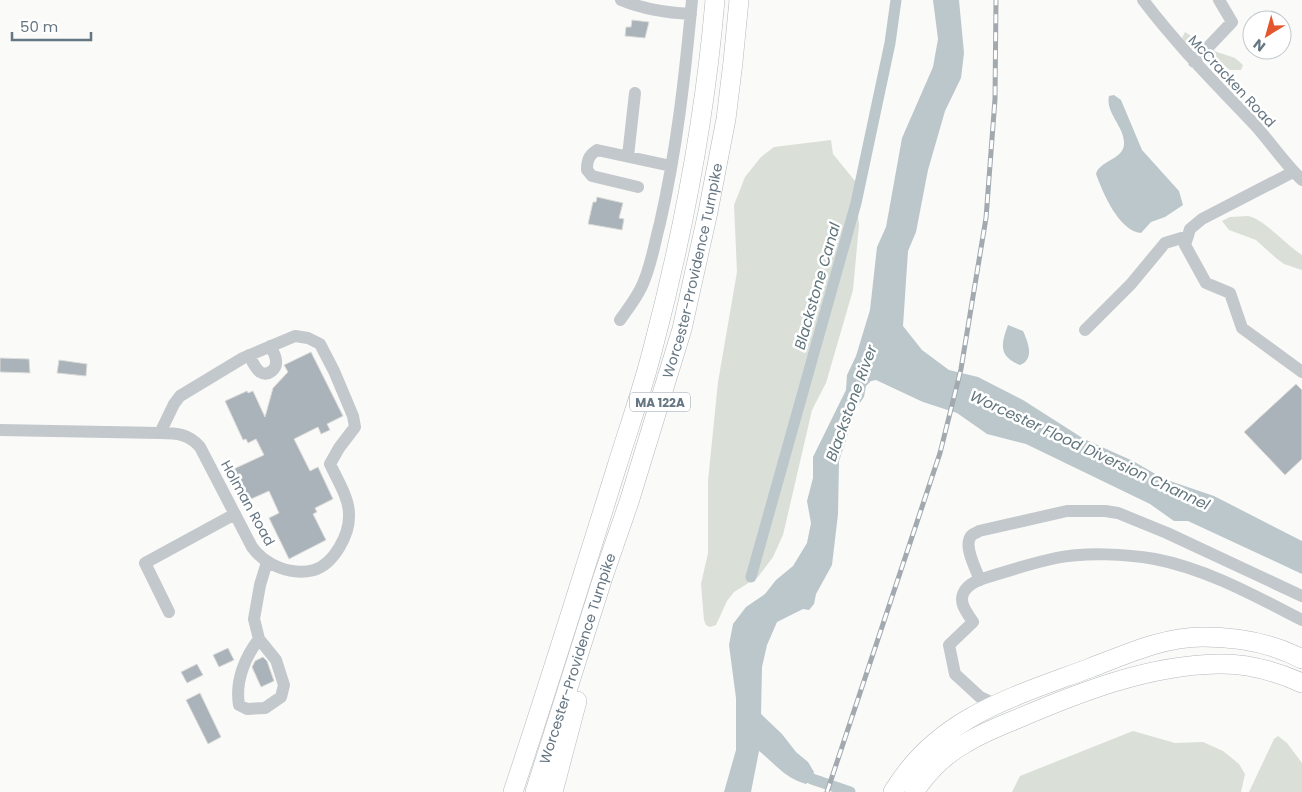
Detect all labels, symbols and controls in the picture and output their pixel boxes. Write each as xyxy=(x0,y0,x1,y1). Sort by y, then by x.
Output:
scale bar xyxy=(12,10,91,42)
north arrow xyxy=(1242,10,1292,60)
text: 50 m xyxy=(20,16,58,37)
street label: McCracken Road xyxy=(1184,30,1280,132)
text: N xyxy=(1249,34,1269,57)
street label: Worcester-Providence Turnpike xyxy=(657,161,727,381)
water label: Blackstone Canal xyxy=(789,220,845,352)
water label: Blackstone River xyxy=(820,342,882,464)
water label: Worcester Flood Diversion Channel xyxy=(967,385,1214,515)
road number: MA 122A xyxy=(630,392,690,412)
street label: Holman Road xyxy=(216,457,280,549)
street label: Worcester-Providence Turnpike xyxy=(534,550,621,767)

